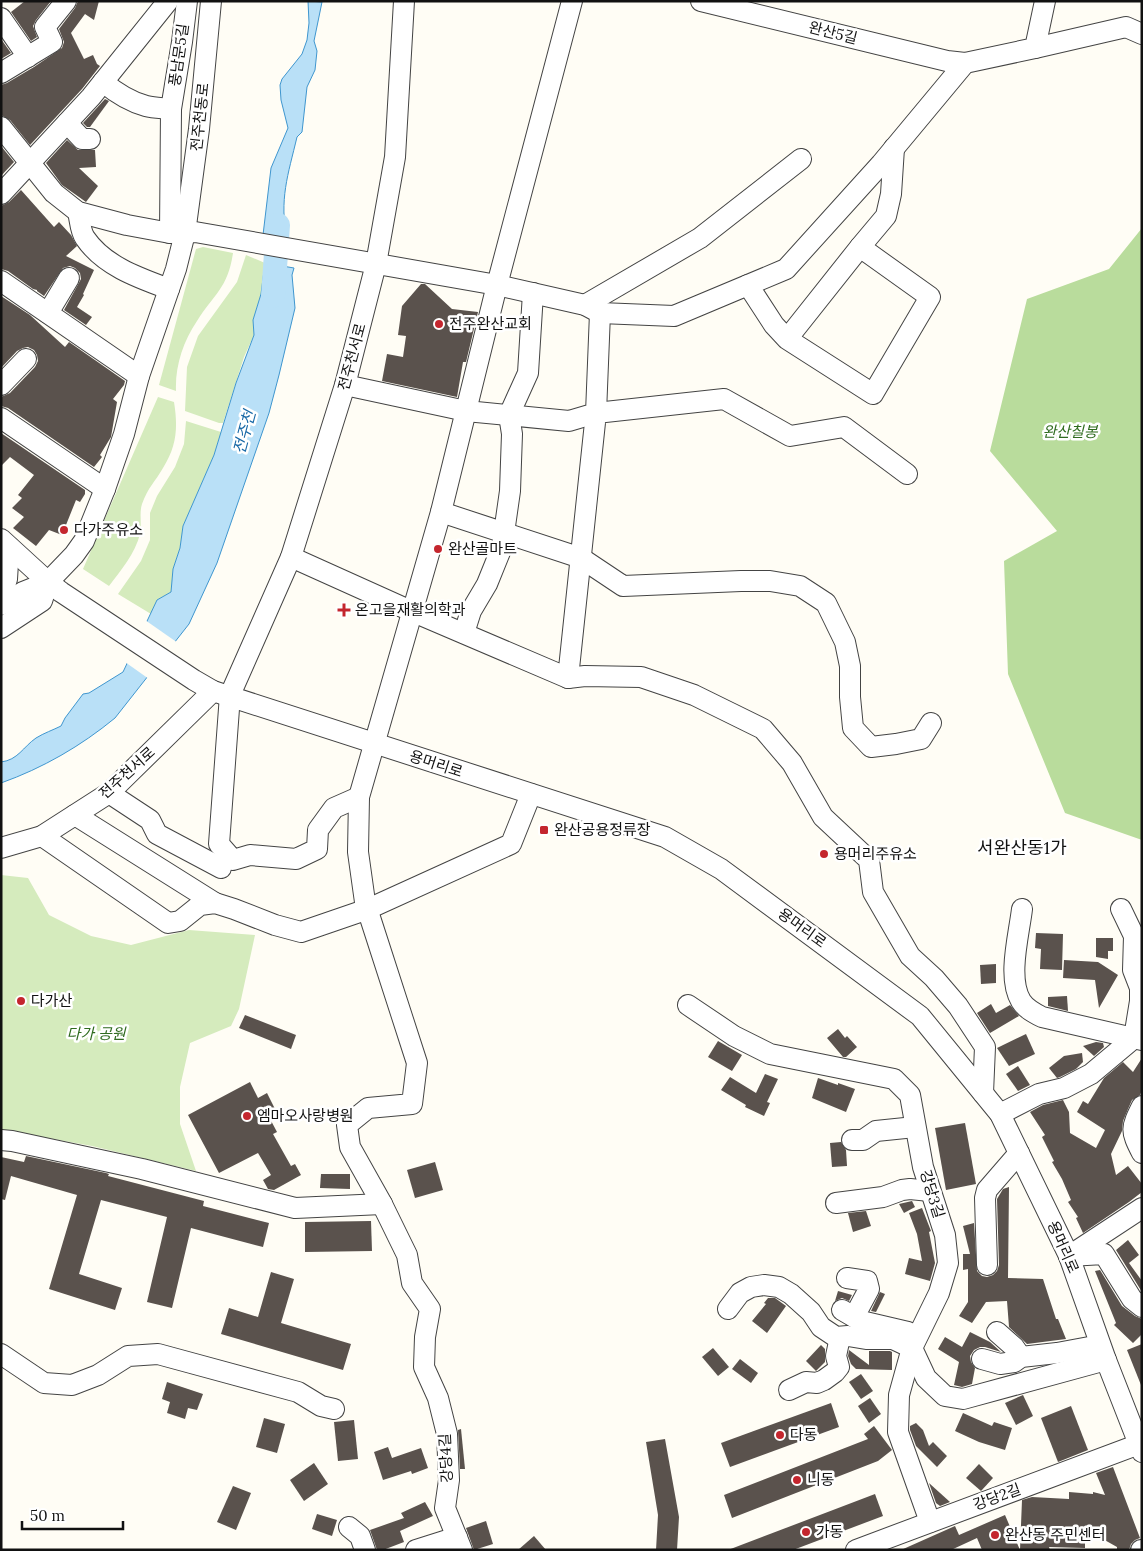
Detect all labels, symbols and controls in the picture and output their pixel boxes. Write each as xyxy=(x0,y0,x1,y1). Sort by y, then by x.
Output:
street label: 완산5길 xyxy=(807,17,859,48)
street label: 풍남문5길 xyxy=(165,22,192,88)
street label: 전주천동로 xyxy=(186,82,213,152)
place label: 전주완산교회 xyxy=(449,314,532,333)
marker: 전주완산교회 xyxy=(433,318,445,330)
street label: 전주천서로 xyxy=(333,321,370,393)
water label: 전주천 xyxy=(229,406,260,456)
park label: 완산칠봉 xyxy=(1042,422,1099,441)
place label: 다가주유소 xyxy=(74,520,143,539)
marker: 다가주유소 xyxy=(58,524,70,536)
place label: 완산골마트 xyxy=(448,539,517,558)
marker: 완산골마트 xyxy=(432,543,444,555)
place label: 온고을재활의학과 xyxy=(355,600,466,619)
marker: 온고을재활의학과 xyxy=(337,603,351,617)
street label: 전주천서로 xyxy=(95,742,159,803)
street label: 용머리로 xyxy=(407,746,465,781)
place label: 완산공용정류장 xyxy=(554,820,651,839)
marker: 완산공용정류장 xyxy=(538,824,550,836)
district label: 서완산동1가 xyxy=(977,836,1067,859)
place label: 용머리주유소 xyxy=(834,844,917,863)
marker: 용머리주유소 xyxy=(818,848,830,860)
street label: 용머리로 xyxy=(774,904,830,952)
place label: 다가산 xyxy=(31,991,73,1010)
marker: 다가산 xyxy=(15,995,27,1007)
park label: 다가 공원 xyxy=(66,1024,127,1043)
place label: 엠마오사랑병원 xyxy=(257,1106,354,1125)
marker: 엠마오사랑병원 xyxy=(241,1110,253,1122)
street label: 강당3길 xyxy=(916,1167,949,1220)
street label: 용머리로 xyxy=(1044,1218,1083,1276)
place label: 다동 xyxy=(790,1425,818,1444)
marker: 다동 xyxy=(774,1429,786,1441)
street label: 강당4길 xyxy=(435,1433,456,1483)
place label: 니동 xyxy=(807,1470,835,1489)
marker: 니동 xyxy=(791,1474,803,1486)
street label: 강당2길 xyxy=(970,1479,1023,1514)
scale bar xyxy=(22,1498,124,1530)
text: 50 m xyxy=(30,1506,65,1525)
place label: 가동 xyxy=(816,1522,844,1541)
place label: 완산동 주민센터 xyxy=(1005,1525,1106,1544)
marker: 가동 xyxy=(800,1526,812,1538)
marker: 완산동 주민센터 xyxy=(989,1529,1001,1541)

